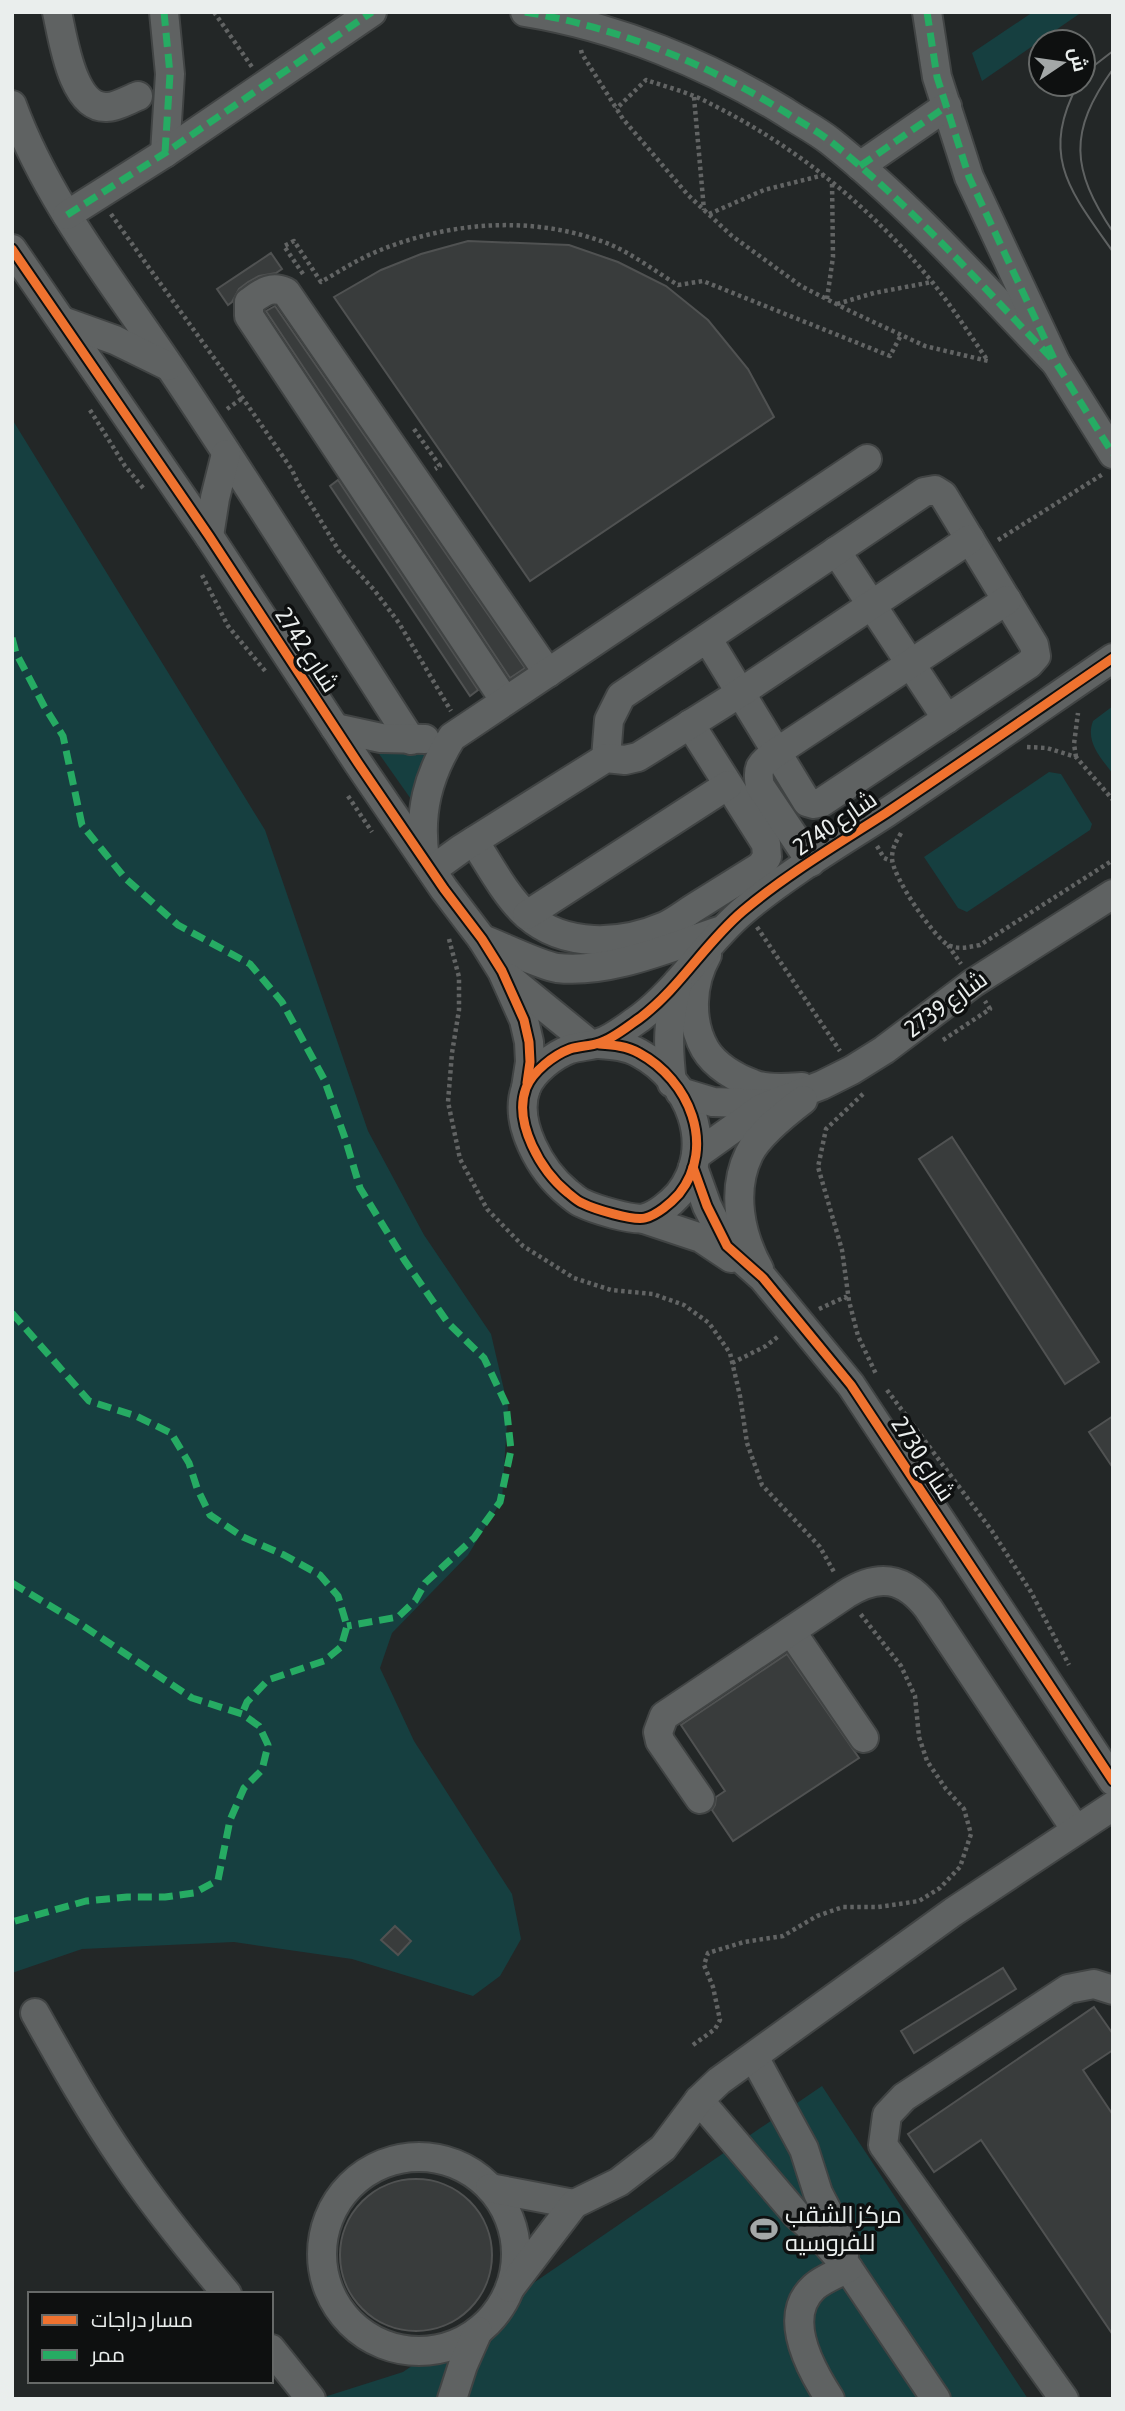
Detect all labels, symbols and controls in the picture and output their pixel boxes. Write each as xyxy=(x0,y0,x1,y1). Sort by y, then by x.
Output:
north arrow xyxy=(1027,28,1097,98)
text: ش xyxy=(1064,45,1092,74)
street label: شارع 2742 xyxy=(268,603,345,699)
street label: شارع 2740 xyxy=(788,785,883,863)
street label: شارع 2739 xyxy=(899,965,994,1045)
street label: شارع 2730 xyxy=(884,1412,961,1508)
place label: مركز الشقب للفروسيه xyxy=(785,2201,902,2256)
sports icon: مركز الشقب للفروسيه xyxy=(749,2214,779,2244)
legend xyxy=(28,2292,273,2383)
text: مسار دراجات xyxy=(91,2307,193,2332)
text: ممر xyxy=(90,2342,125,2367)

